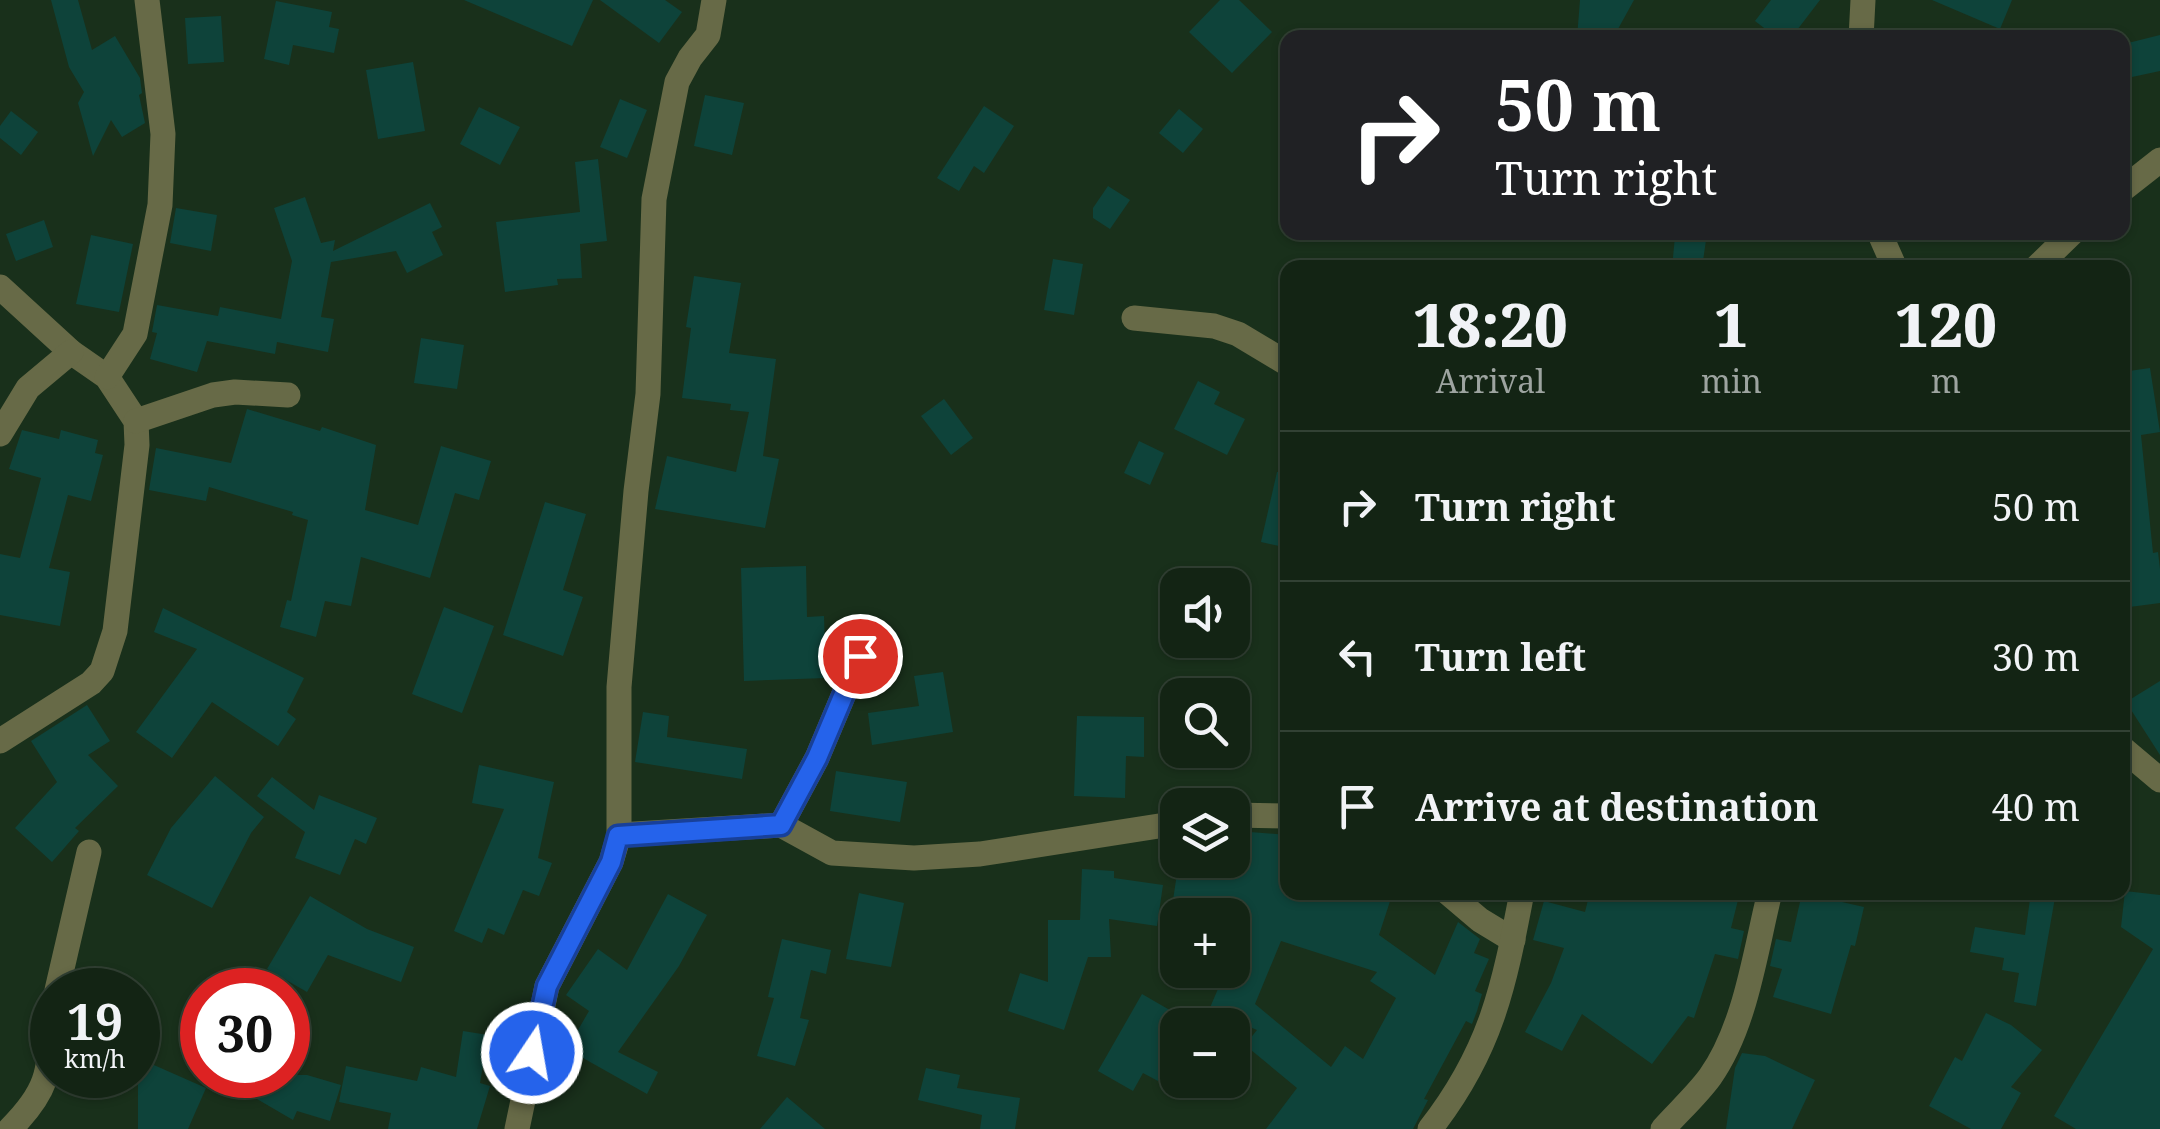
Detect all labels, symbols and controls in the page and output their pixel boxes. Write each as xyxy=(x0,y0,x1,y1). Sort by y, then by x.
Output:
text: 50 m xyxy=(1495,56,1661,152)
icon: right xyxy=(1330,70,1460,200)
text: Turn right xyxy=(1495,147,1717,208)
text: 18:20 xyxy=(1413,283,1568,365)
text: 1 xyxy=(1714,283,1748,365)
text: 120 xyxy=(1895,283,1997,365)
text: Arrival xyxy=(1436,359,1545,402)
text: min xyxy=(1701,359,1762,402)
text: m xyxy=(1931,359,1961,402)
icon: right xyxy=(1330,479,1385,534)
text: Turn right xyxy=(1415,480,1616,532)
text: 50 m xyxy=(1992,480,2080,532)
map controls xyxy=(1160,568,1250,1098)
button: sound xyxy=(1160,568,1250,658)
pin xyxy=(818,614,903,699)
icon: arrive xyxy=(833,629,888,684)
icon: left xyxy=(1330,629,1385,684)
text: Turn left xyxy=(1415,630,1586,682)
text: 30 m xyxy=(1992,630,2080,682)
button: search xyxy=(1160,678,1250,768)
icon: arrive xyxy=(1330,779,1385,834)
text: Arrive at destination xyxy=(1415,780,1819,832)
text: 40 m xyxy=(1992,780,2080,832)
button: layers xyxy=(1160,788,1250,878)
button: + xyxy=(1160,898,1250,988)
speed limit sign: 30 xyxy=(180,968,310,1098)
text: 19 xyxy=(67,987,123,1055)
position arrow xyxy=(480,1001,584,1105)
button: − xyxy=(1160,1008,1250,1098)
text: km/h xyxy=(64,1041,126,1075)

